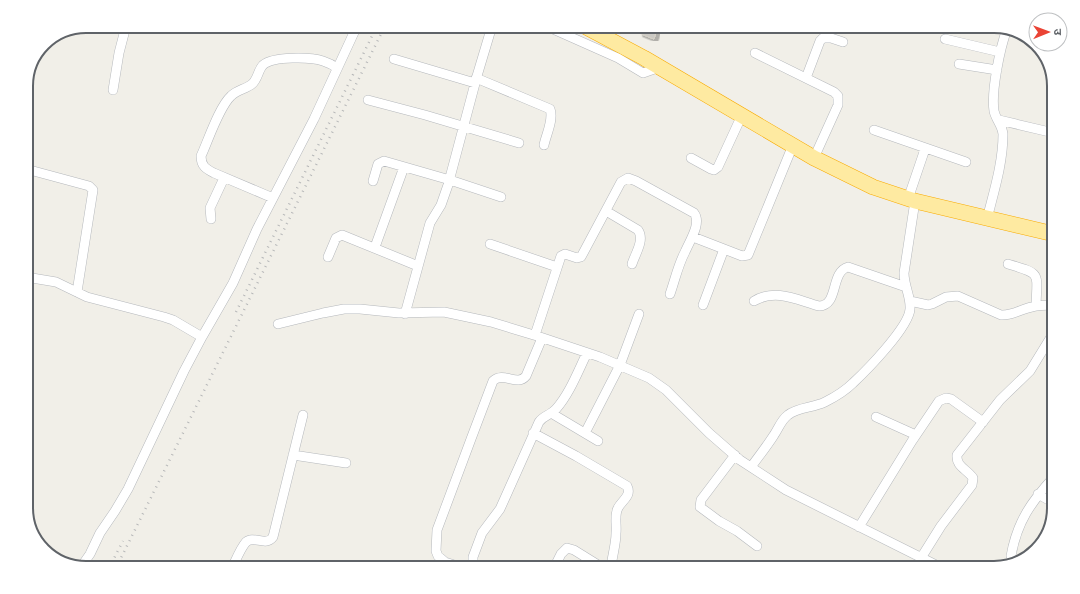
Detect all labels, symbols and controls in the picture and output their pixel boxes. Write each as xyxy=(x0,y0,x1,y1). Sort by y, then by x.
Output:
north arrow xyxy=(1028,12,1068,52)
text: उ xyxy=(1052,29,1064,36)

